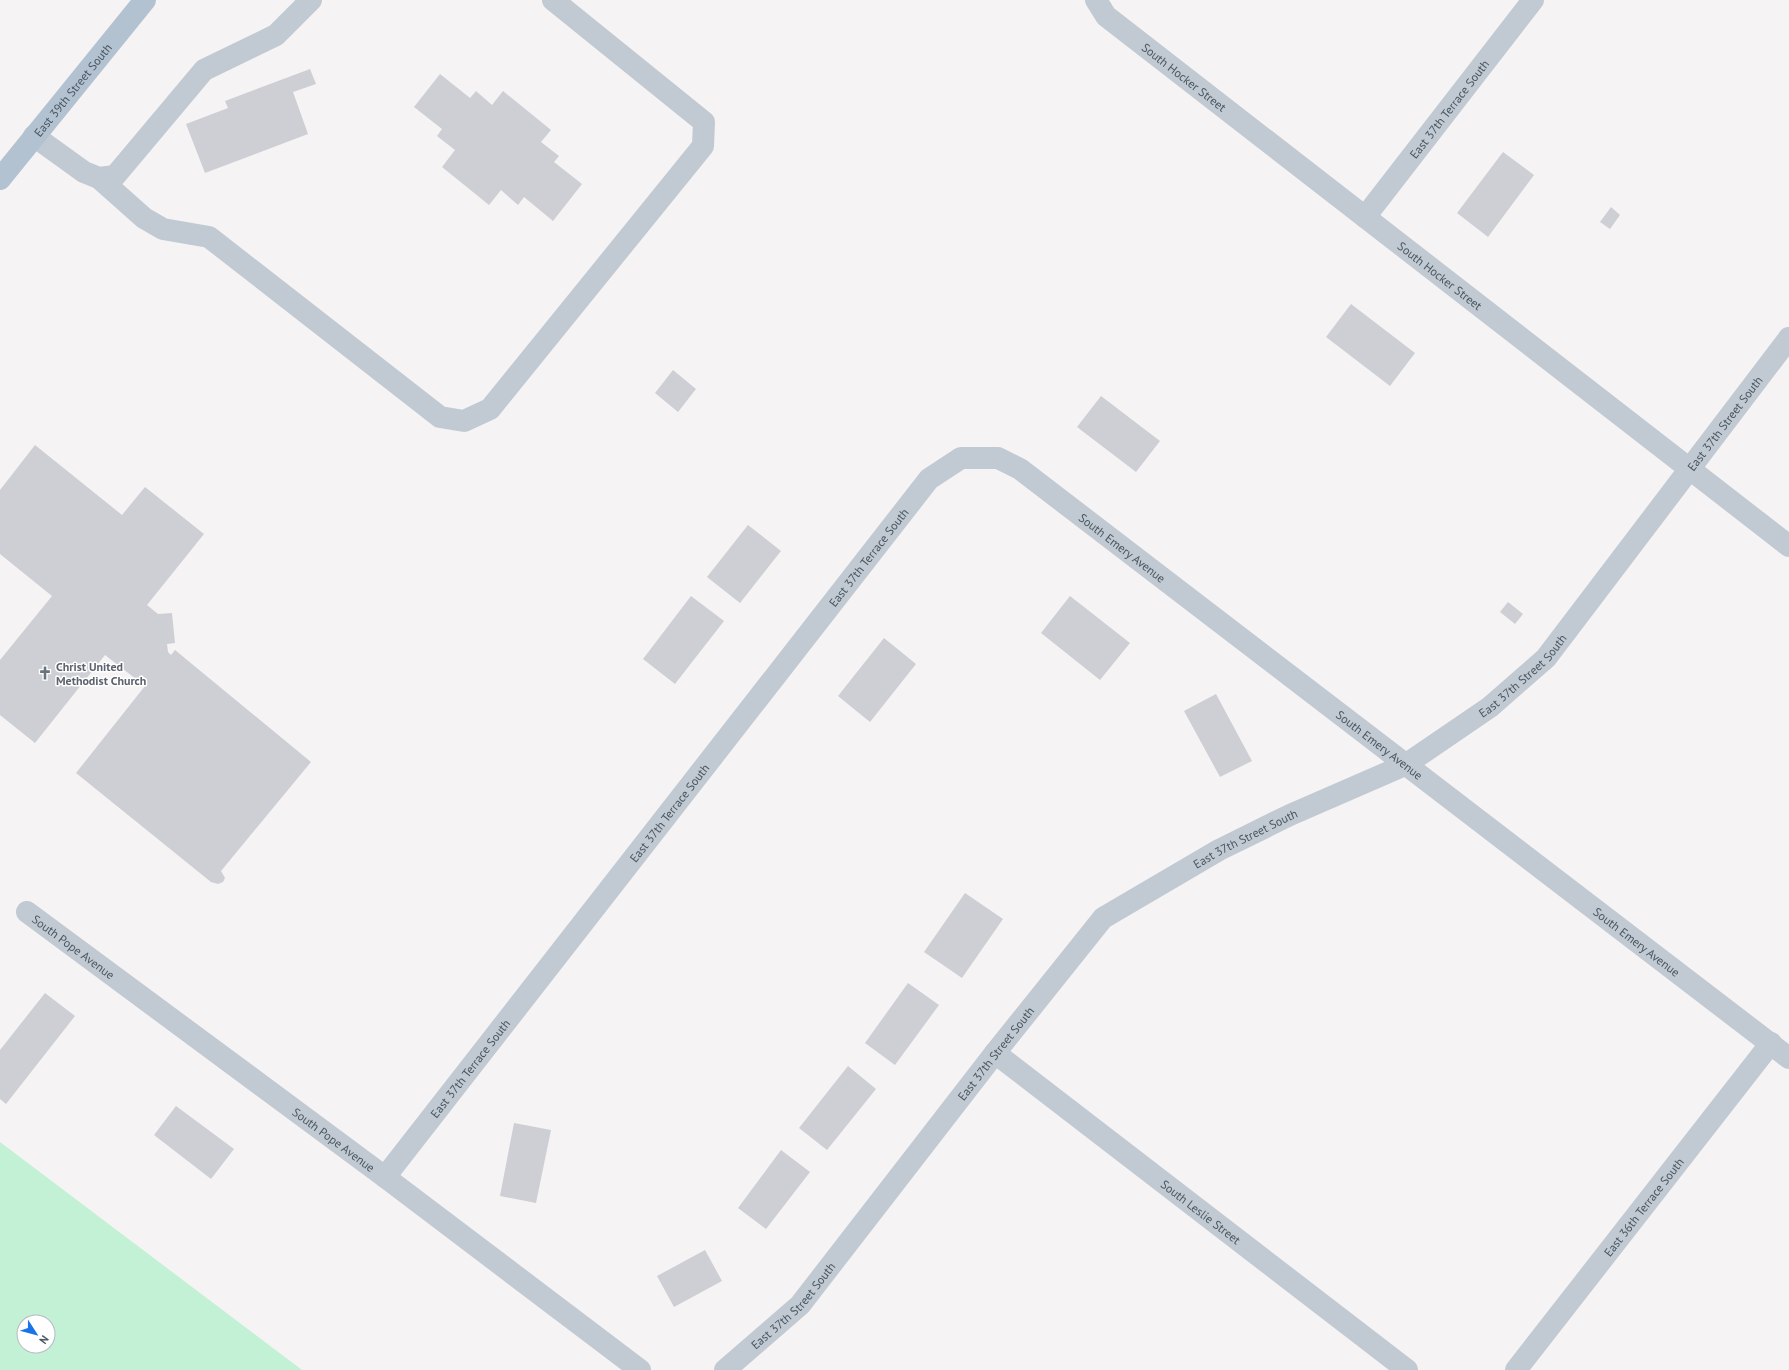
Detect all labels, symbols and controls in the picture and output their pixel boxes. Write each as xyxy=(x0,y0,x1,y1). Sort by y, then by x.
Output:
street label: South Hocker Street xyxy=(1139,39,1230,114)
street label: East 39th Street South xyxy=(30,40,115,139)
street label: East 37th Terrace South xyxy=(1406,56,1492,161)
street label: South Hocker Street xyxy=(1395,238,1486,313)
street label: East 37th Street South xyxy=(1684,373,1765,474)
street label: East 37th Terrace South xyxy=(825,505,911,609)
street label: South Emery Avenue xyxy=(1076,510,1169,585)
street label: East 37th Street South xyxy=(1476,631,1569,720)
place label: Christ United Methodist Church xyxy=(56,659,146,688)
church icon: Christ United Methodist Church xyxy=(37,665,53,681)
street label: South Emery Avenue xyxy=(1334,707,1426,782)
street label: East 37th Terrace South xyxy=(626,760,712,865)
street label: East 37th Street South xyxy=(1190,805,1300,871)
street label: South Emery Avenue xyxy=(1591,904,1683,979)
street label: South Pope Avenue xyxy=(29,911,118,982)
street label: East 37th Street South xyxy=(954,1003,1037,1103)
street label: East 37th Terrace South xyxy=(427,1016,513,1120)
street label: South Pope Avenue xyxy=(290,1104,378,1175)
street label: East 36th Terrace South xyxy=(1600,1154,1686,1259)
street label: South Leslie Street xyxy=(1158,1176,1244,1247)
street label: East 37th Street South xyxy=(748,1259,838,1352)
north arrow xyxy=(16,1314,56,1354)
text: N xyxy=(36,1333,52,1347)

